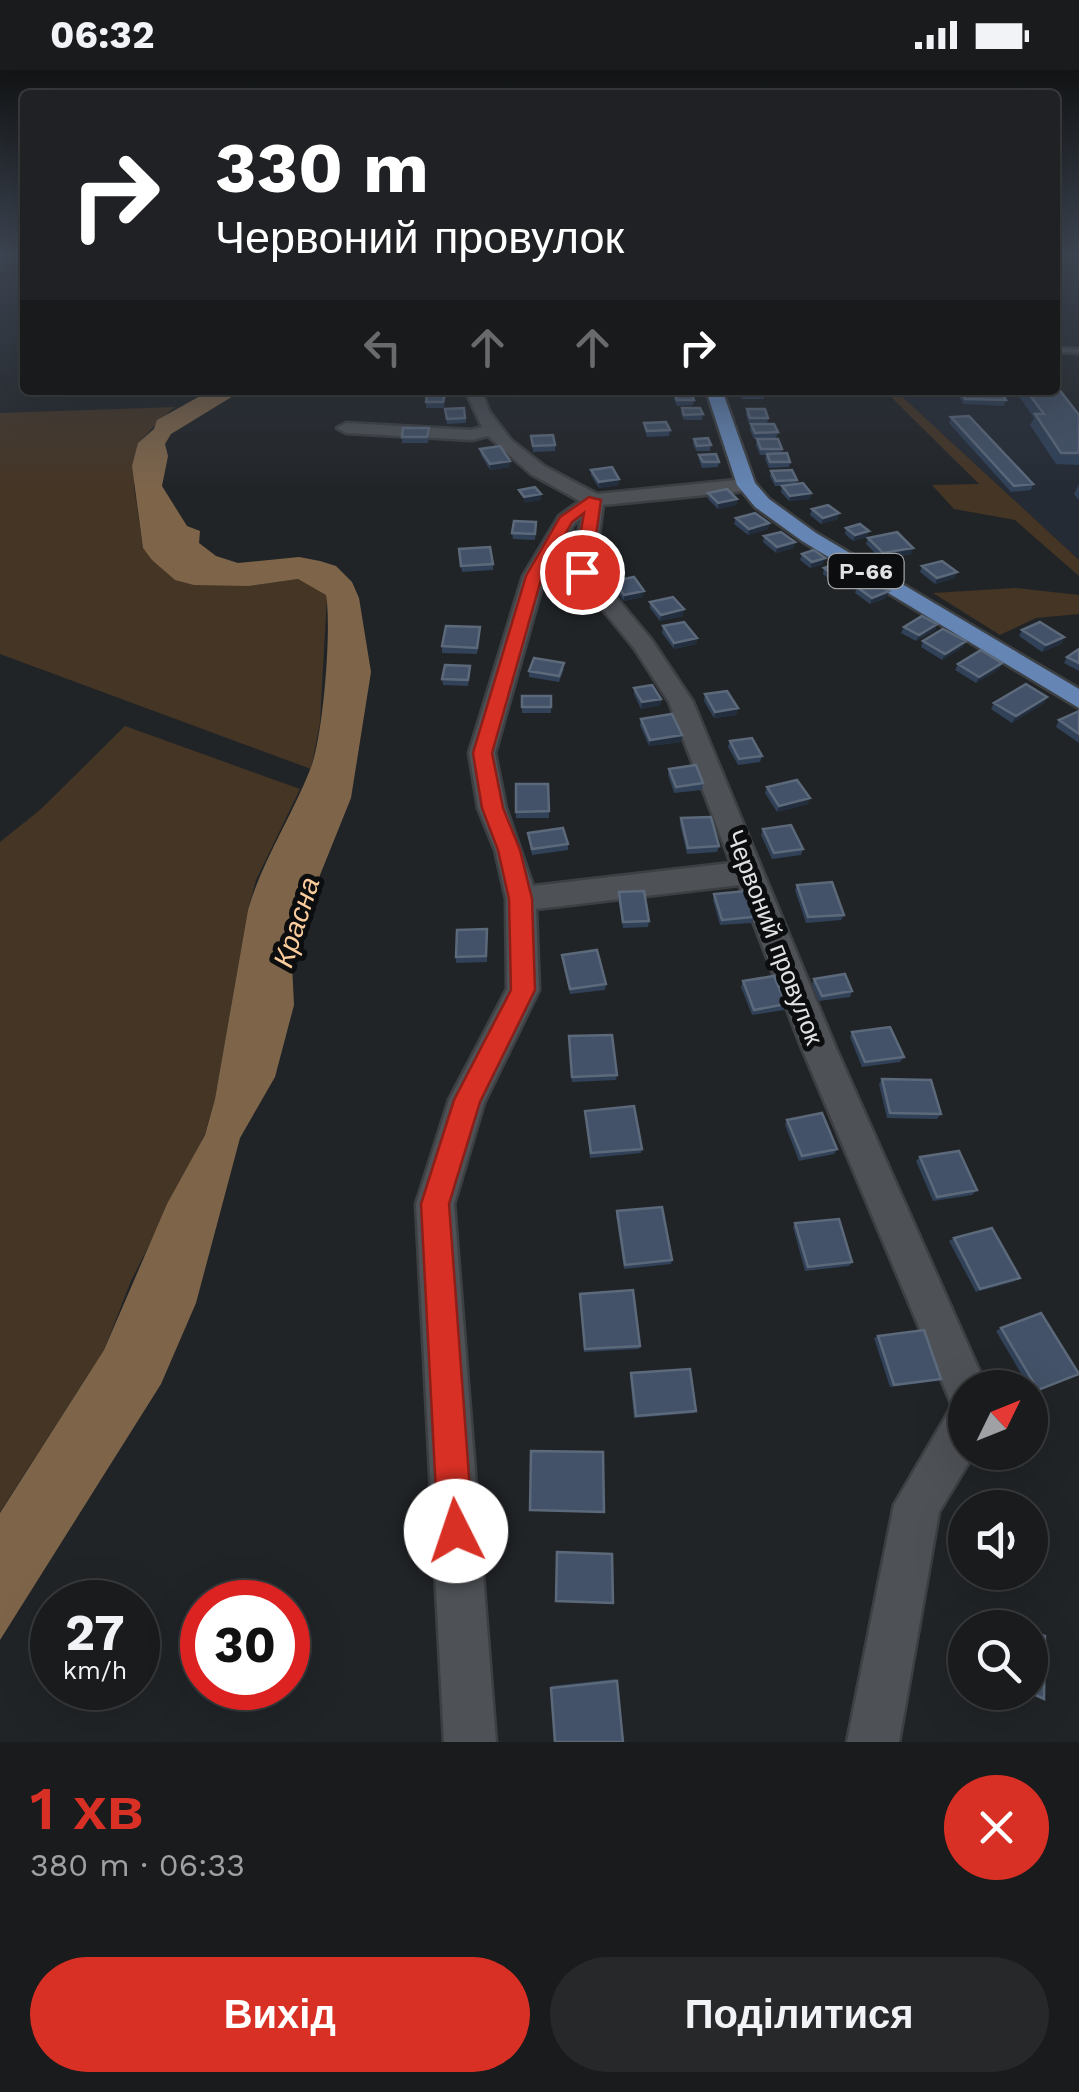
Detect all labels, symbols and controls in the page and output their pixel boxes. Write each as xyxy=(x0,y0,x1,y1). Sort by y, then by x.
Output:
text: 06:32 xyxy=(50,13,155,57)
text: 330 m xyxy=(215,127,429,209)
icon: right xyxy=(50,130,180,260)
text: Червоний провулок xyxy=(215,211,624,264)
icon: left xyxy=(355,320,410,375)
icon: ahead xyxy=(460,320,515,375)
icon: ahead xyxy=(565,320,620,375)
icon: right xyxy=(670,320,725,375)
pin xyxy=(540,530,625,615)
icon: arrive xyxy=(555,545,610,600)
road number: Р-66 xyxy=(828,554,904,588)
street label: Червоний провулок xyxy=(720,826,829,1050)
water label: Красна xyxy=(266,873,326,971)
north arrow xyxy=(948,1370,1048,1470)
map controls xyxy=(948,1370,1048,1710)
position arrow xyxy=(404,1479,508,1583)
button: sound xyxy=(948,1490,1048,1590)
speed limit sign: 30 xyxy=(180,1580,310,1710)
text: 27 xyxy=(65,1603,125,1662)
button: search xyxy=(948,1610,1048,1710)
text: km/h xyxy=(63,1656,127,1685)
text: 1 хв xyxy=(30,1773,144,1844)
button: close xyxy=(944,1775,1049,1880)
text: 380 m · 06:33 xyxy=(30,1846,245,1884)
button: Вихід xyxy=(30,1957,530,2072)
button: Поділитися xyxy=(550,1957,1049,2072)

